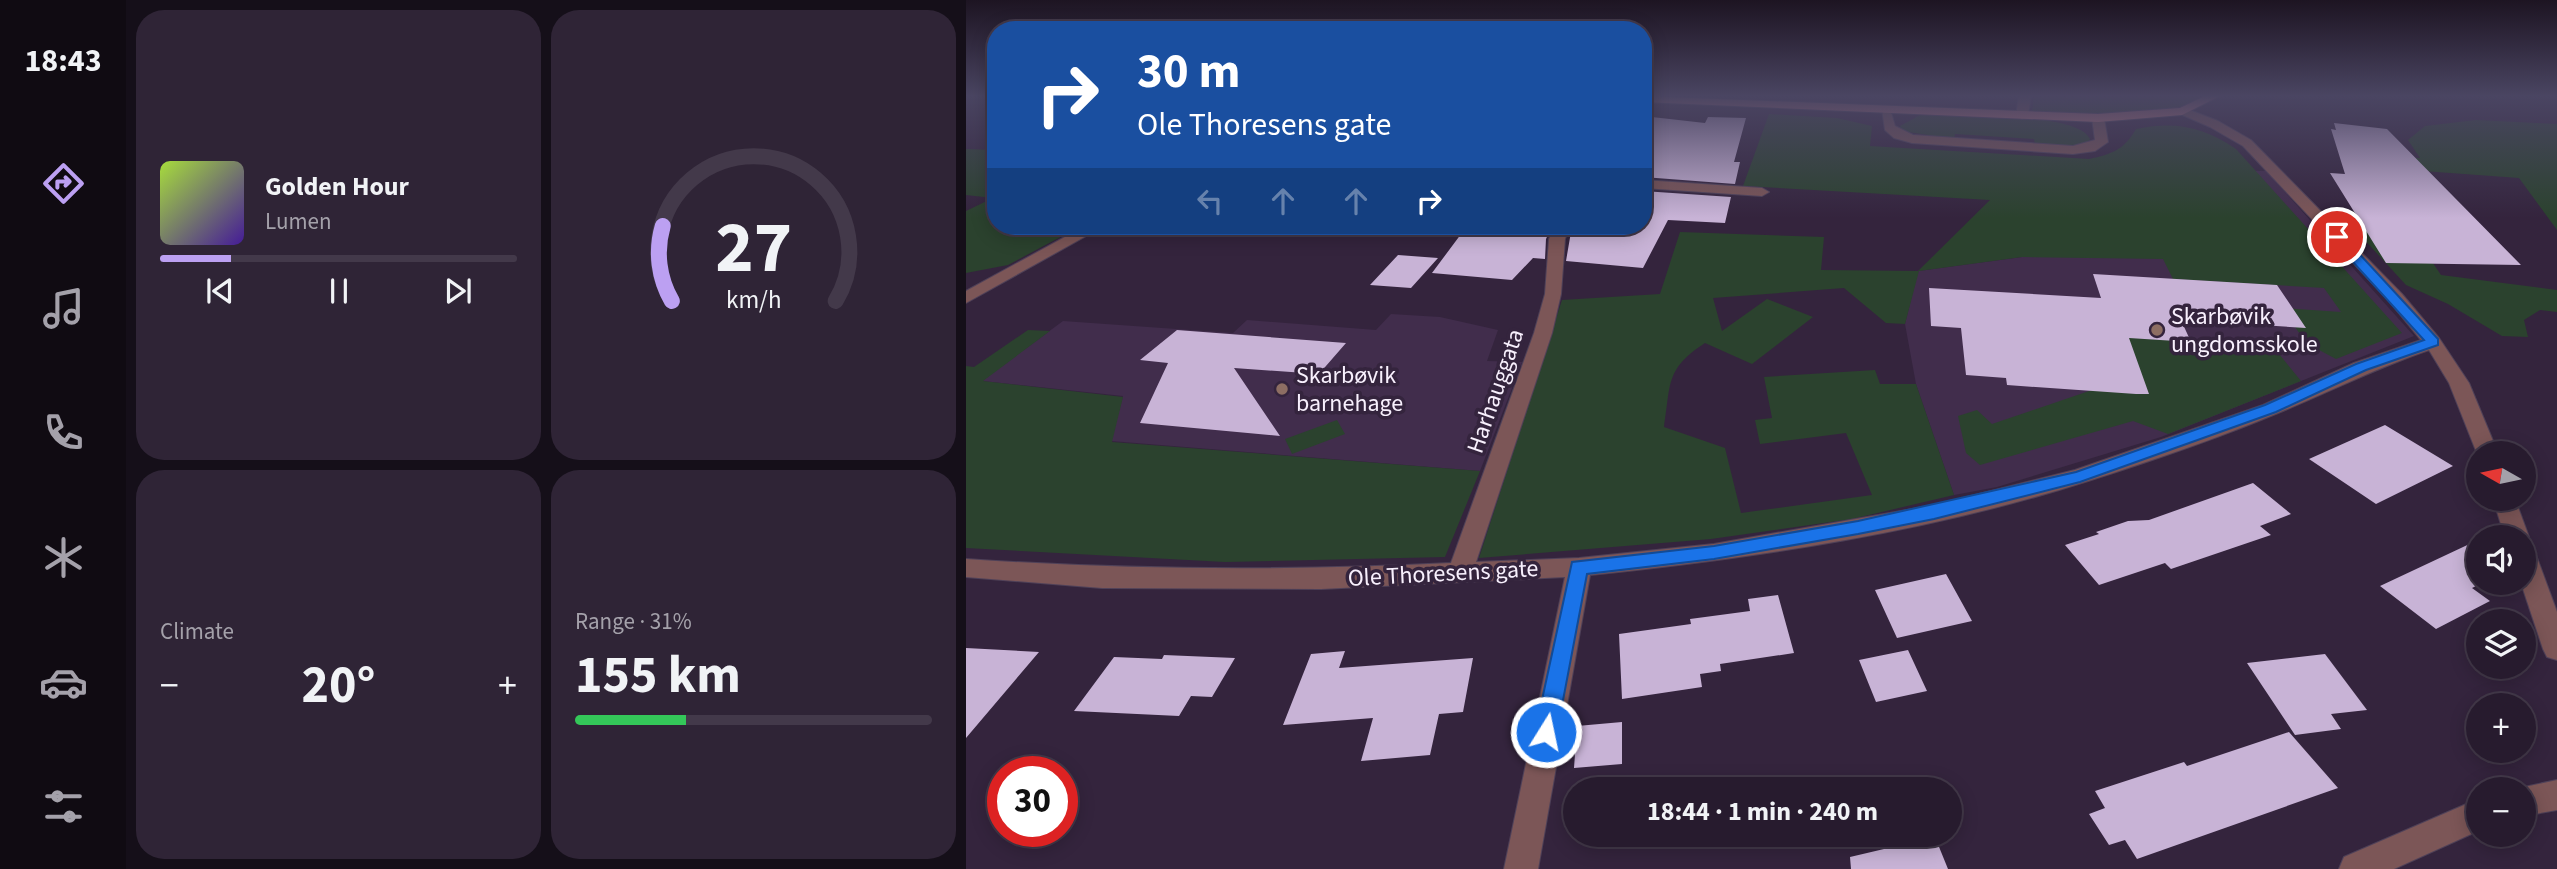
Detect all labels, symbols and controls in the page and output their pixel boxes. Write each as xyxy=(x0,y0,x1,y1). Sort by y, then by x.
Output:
text: 30 m xyxy=(1137,37,1241,107)
text: 18:43 xyxy=(24,38,102,84)
icon: right xyxy=(1022,49,1113,140)
text: Ole Thoresens gate xyxy=(1137,102,1391,148)
icon: directions xyxy=(39,159,88,208)
text: Golden Hour xyxy=(265,168,409,205)
icon: left xyxy=(1191,182,1229,220)
icon: ahead xyxy=(1264,182,1302,220)
icon: ahead xyxy=(1337,182,1375,220)
icon: right xyxy=(1410,182,1448,220)
text: 27 xyxy=(715,197,792,301)
text: Lumen xyxy=(265,205,332,238)
pin xyxy=(2307,207,2367,267)
icon: arrive xyxy=(2318,218,2356,256)
icon: previous xyxy=(201,272,239,310)
icon: pause xyxy=(320,272,358,310)
icon: next xyxy=(439,272,477,310)
text: km/h xyxy=(726,282,781,318)
icon: music xyxy=(39,284,88,333)
place label: Skarbøvik ungdomsskole xyxy=(2171,299,2318,362)
marker: Skarbøvik ungdomsskole xyxy=(2149,322,2165,338)
street label: Harhauggata xyxy=(1458,324,1533,458)
place label: Skarbøvik barnehage xyxy=(1296,358,1403,421)
marker: Skarbøvik barnehage xyxy=(1274,381,1290,397)
icon: phone xyxy=(39,408,88,457)
north arrow xyxy=(2466,441,2536,511)
map controls xyxy=(2466,441,2536,847)
button: sound xyxy=(2466,525,2536,595)
icon: climate xyxy=(39,533,88,582)
street label: Ole Thoresens gate xyxy=(1347,551,1539,596)
text: Range · 31% xyxy=(575,605,692,638)
button: layers xyxy=(2466,609,2536,679)
text: Climate xyxy=(160,615,234,648)
text: 155 km xyxy=(575,639,741,713)
text: 20° xyxy=(302,649,375,723)
icon: car xyxy=(39,658,88,707)
text: − xyxy=(160,659,179,713)
text: + xyxy=(498,659,517,713)
button: + xyxy=(2466,693,2536,763)
position arrow xyxy=(1509,695,1583,769)
speed limit sign: 30 xyxy=(987,756,1078,847)
button: − xyxy=(2466,777,2536,847)
icon: filters xyxy=(39,782,88,831)
text: 18:44 · 1 min · 240 m xyxy=(1647,793,1878,830)

